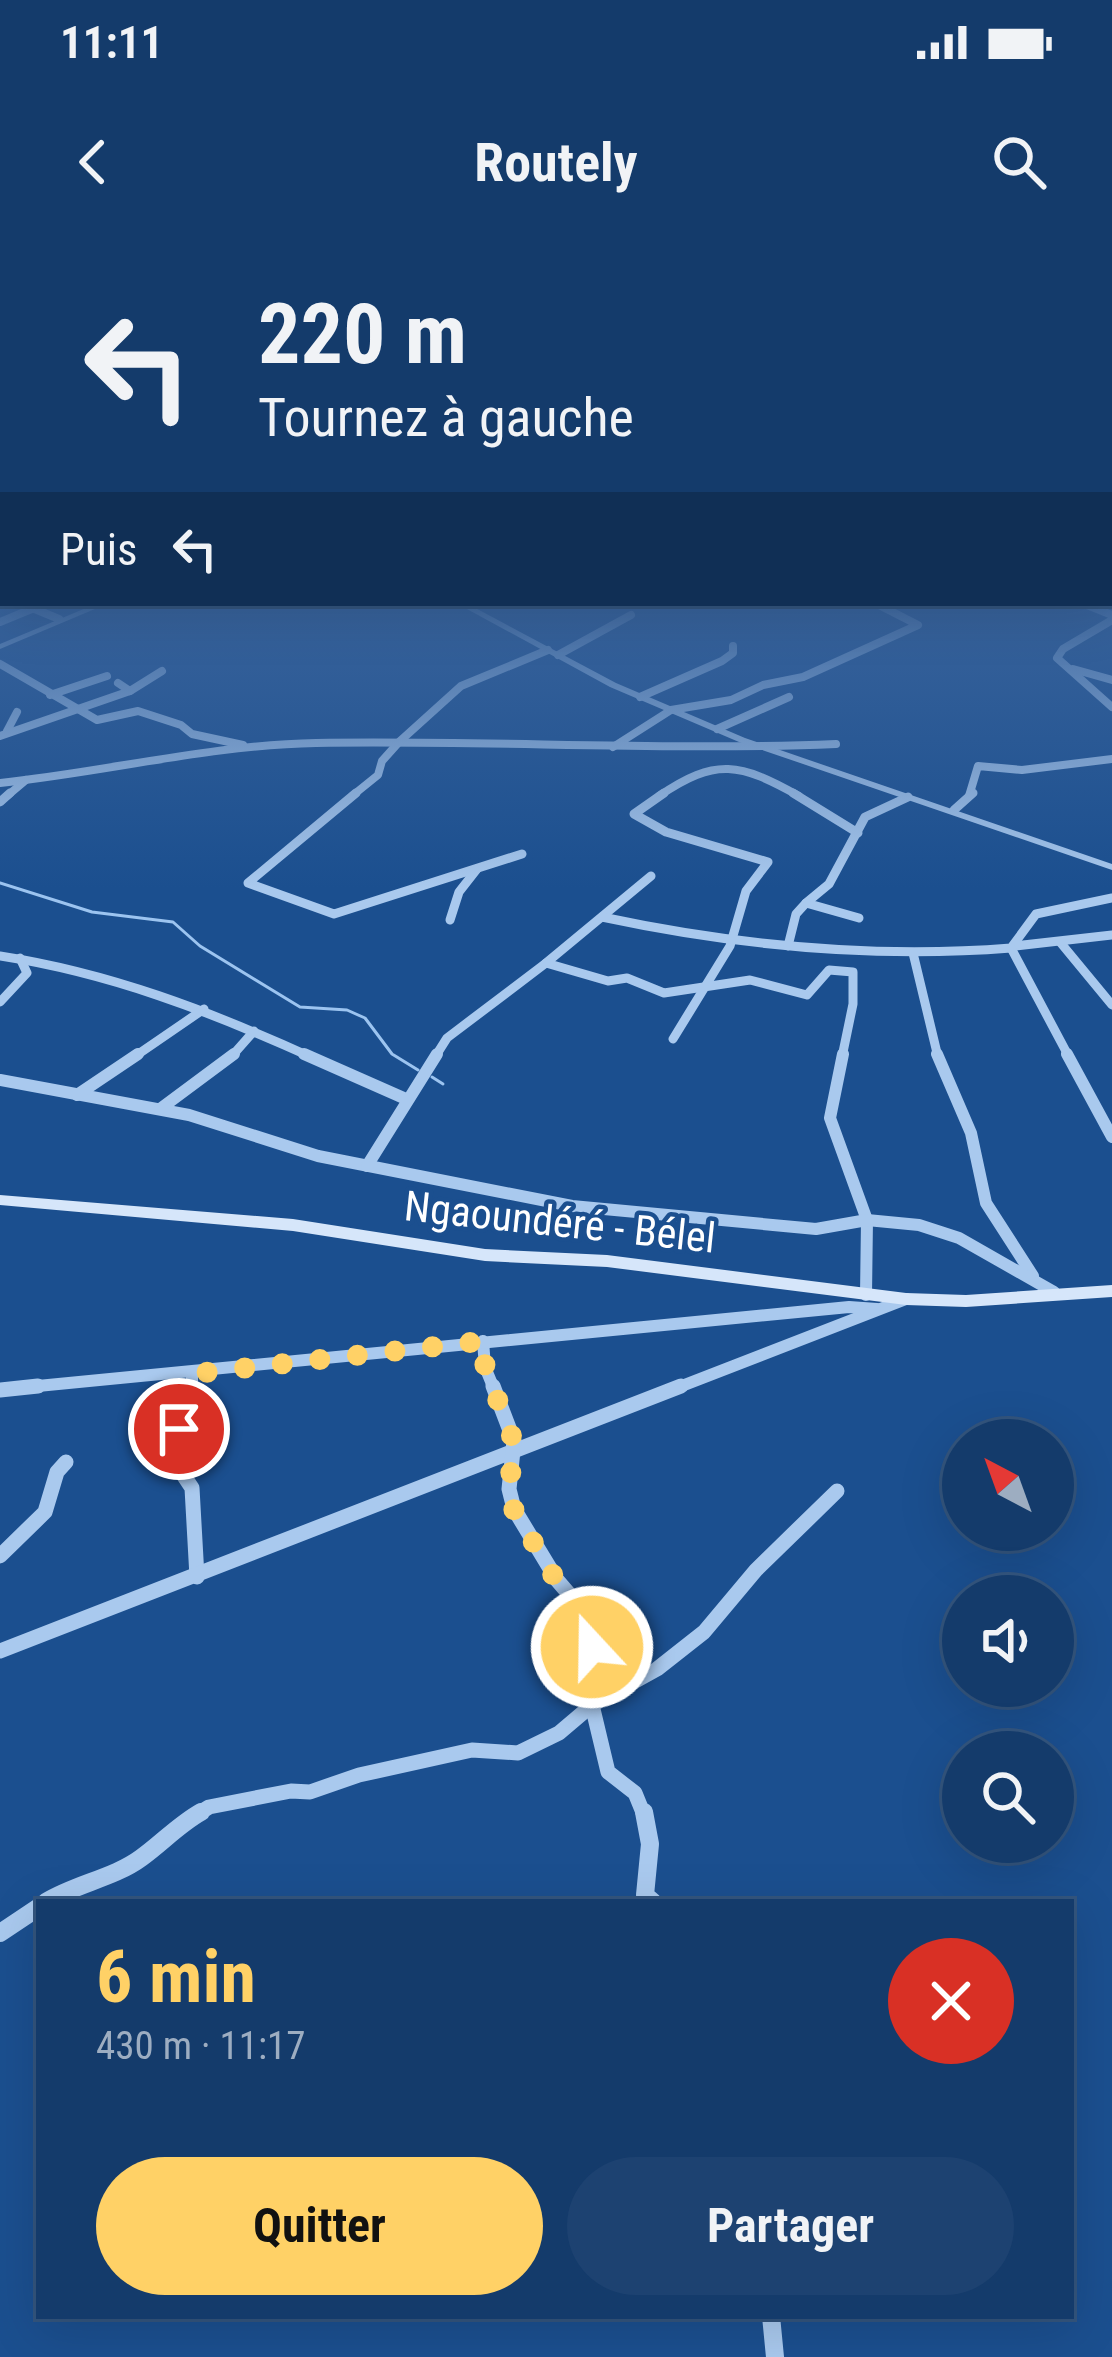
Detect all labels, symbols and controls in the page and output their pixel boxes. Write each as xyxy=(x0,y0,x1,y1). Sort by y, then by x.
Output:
text: 11:11 xyxy=(60,16,163,69)
icon: back xyxy=(60,129,126,195)
icon: search xyxy=(986,129,1052,195)
text: Routely xyxy=(474,131,638,194)
text: 220 m xyxy=(258,285,467,384)
icon: left xyxy=(60,288,216,444)
text: Tournez à gauche xyxy=(258,386,634,449)
icon: left xyxy=(162,516,228,582)
text: Puis xyxy=(60,523,138,576)
street label: Ngaoundéré - Bélel xyxy=(402,1181,718,1263)
pin xyxy=(128,1378,230,1480)
icon: arrive xyxy=(146,1396,212,1462)
north arrow xyxy=(942,1419,1074,1551)
map controls xyxy=(942,1419,1074,1863)
button: sound xyxy=(942,1575,1074,1707)
position arrow xyxy=(529,1584,655,1710)
button: search xyxy=(942,1731,1074,1863)
text: 6 min xyxy=(96,1935,256,2020)
button: close xyxy=(888,1938,1014,2064)
text: 430 m · 11:17 xyxy=(96,2023,306,2069)
button: Quitter xyxy=(96,2157,543,2295)
button: Partager xyxy=(567,2157,1014,2295)

